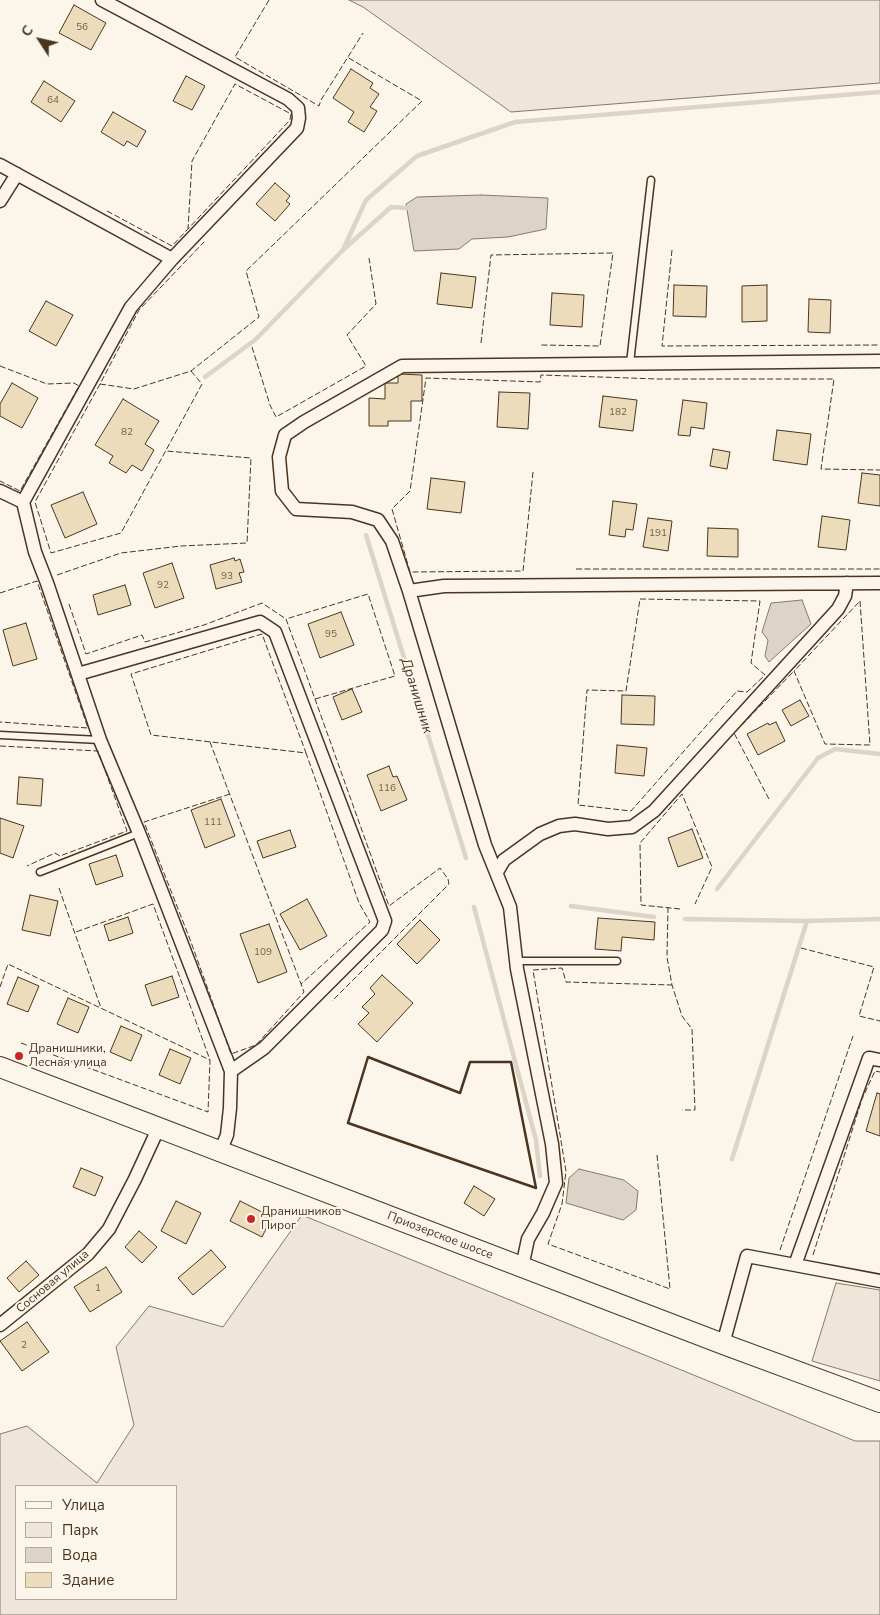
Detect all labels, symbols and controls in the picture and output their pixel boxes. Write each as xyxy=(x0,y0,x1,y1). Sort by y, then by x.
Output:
north arrow xyxy=(15,15,65,65)
text: С xyxy=(17,22,38,40)
house number: 56 xyxy=(76,22,88,34)
house number: 64 xyxy=(47,95,59,107)
house number: 182 xyxy=(609,407,627,419)
house number: 82 xyxy=(121,427,133,439)
house number: 191 xyxy=(649,528,667,540)
house number: 93 xyxy=(221,571,233,583)
house number: 92 xyxy=(157,580,169,592)
house number: 95 xyxy=(325,629,337,641)
water label: Дранишник xyxy=(397,656,435,736)
house number: 116 xyxy=(378,783,396,795)
house number: 111 xyxy=(204,817,222,829)
house number: 109 xyxy=(254,947,272,959)
place label: Дранишники, Лесная улица xyxy=(29,1042,107,1070)
marker: Дранишники, Лесная улица xyxy=(13,1050,25,1062)
place label: Дранишников Пирог xyxy=(261,1205,341,1233)
street label: Приозерское шоссе xyxy=(385,1209,495,1263)
marker: Дранишников Пирог xyxy=(245,1213,257,1225)
street label: Сосновая улица xyxy=(14,1247,92,1317)
house number: 1 xyxy=(95,1283,101,1295)
house number: 2 xyxy=(21,1340,27,1352)
legend xyxy=(15,1485,178,1600)
text: Улица xyxy=(62,1495,105,1515)
text: Парк xyxy=(62,1520,98,1540)
text: Вода xyxy=(62,1545,98,1565)
text: Здание xyxy=(62,1570,114,1590)

